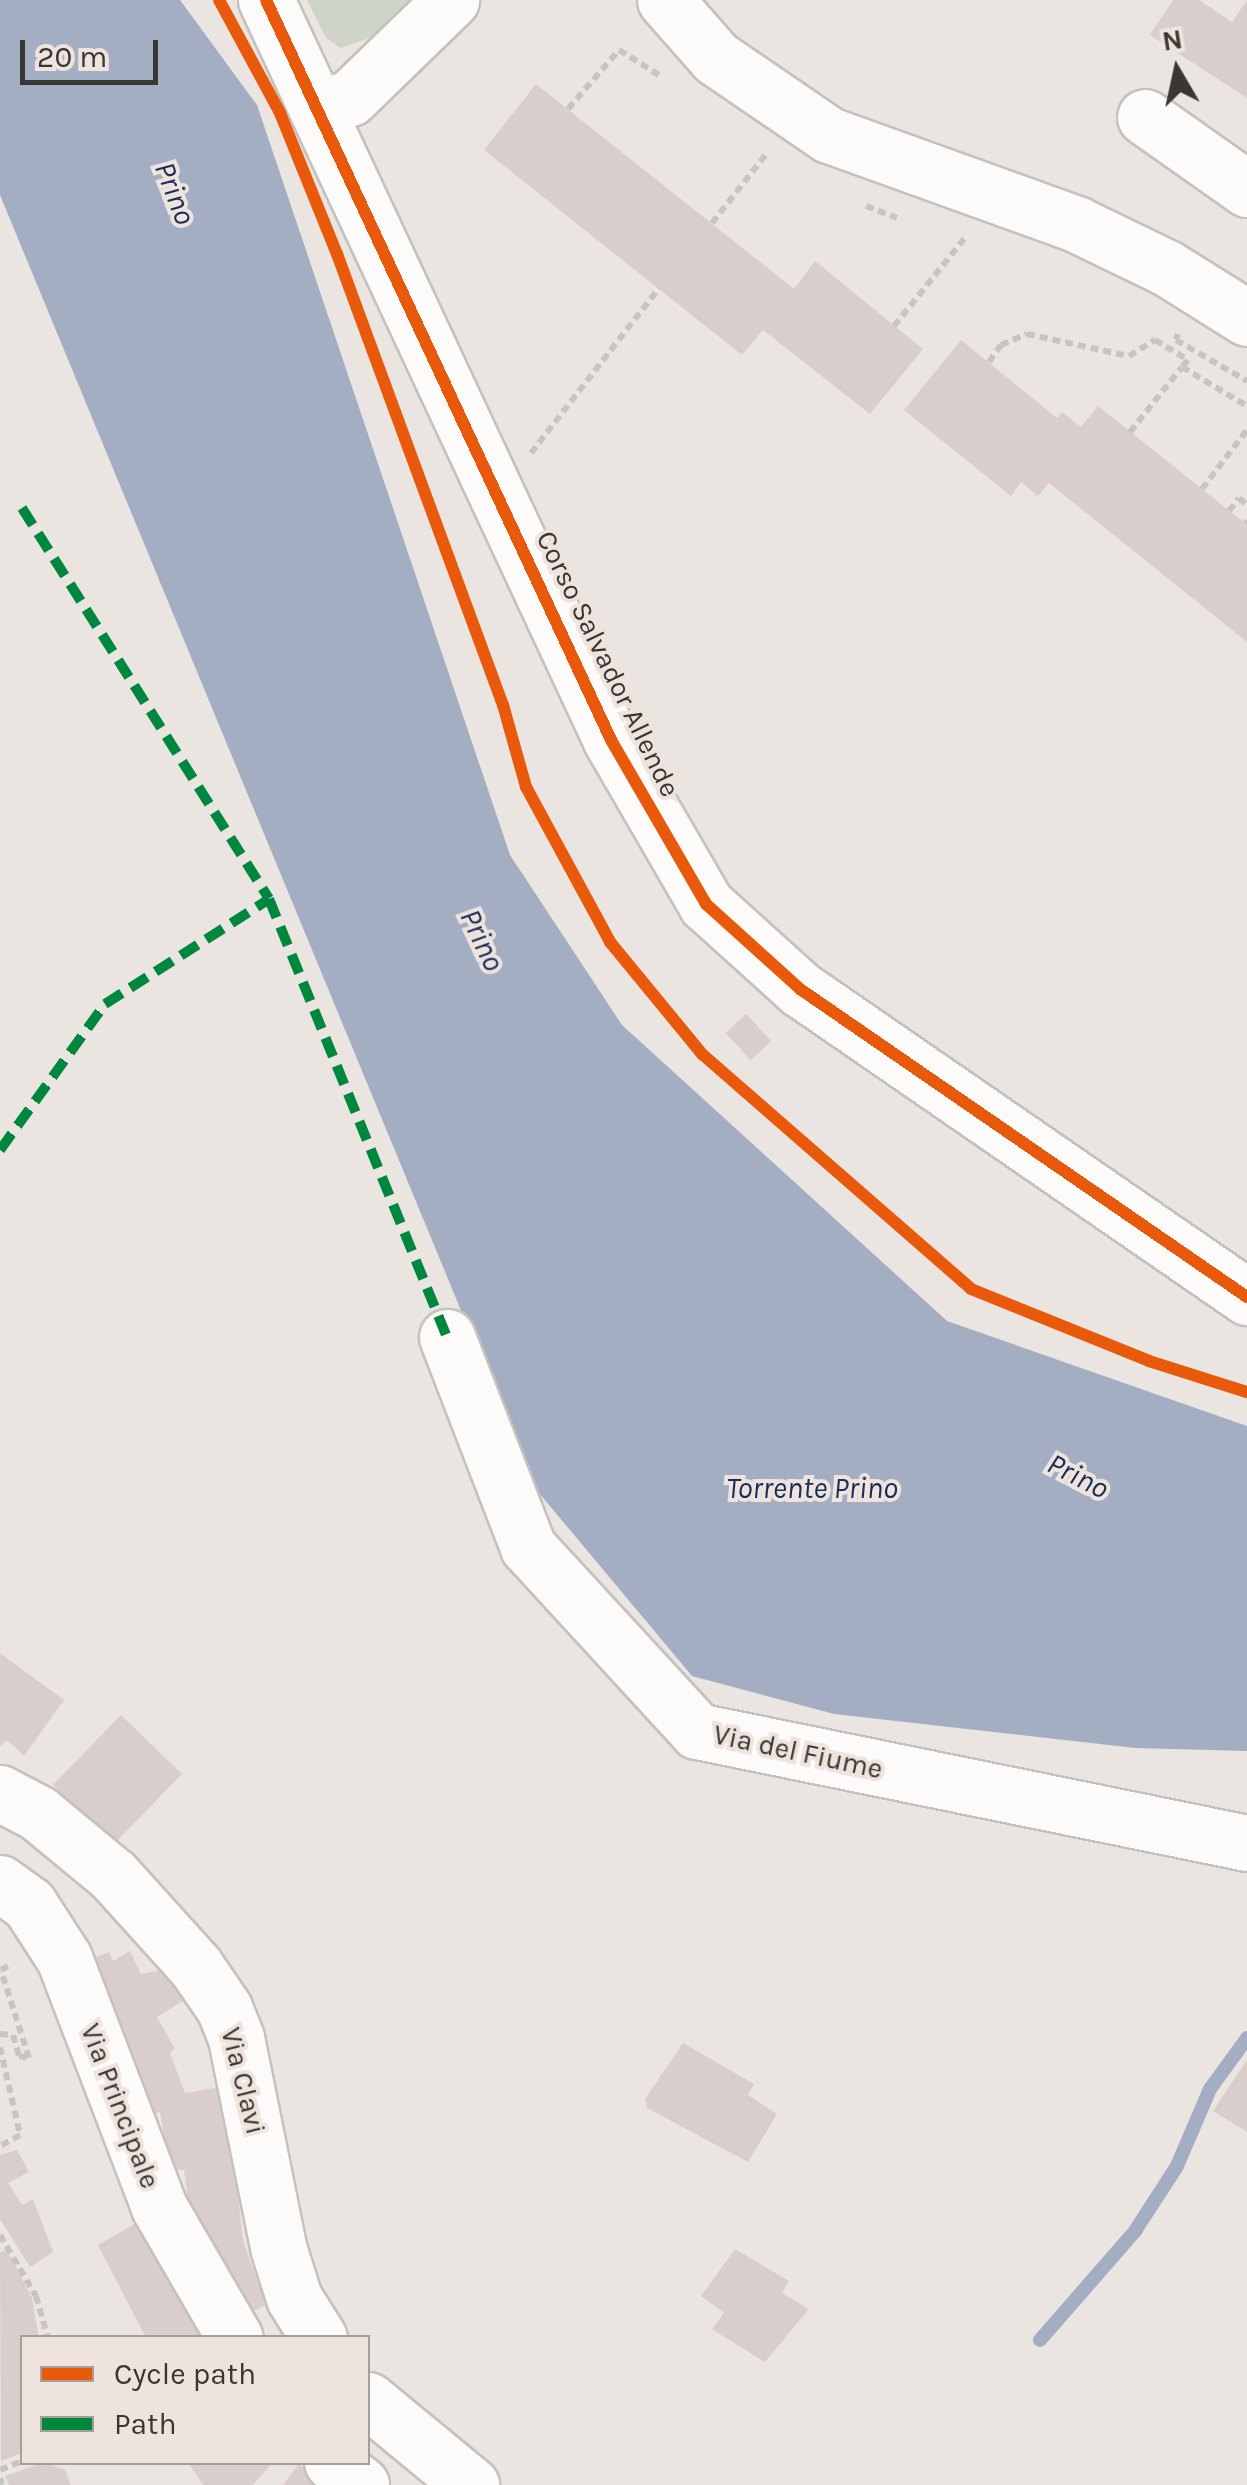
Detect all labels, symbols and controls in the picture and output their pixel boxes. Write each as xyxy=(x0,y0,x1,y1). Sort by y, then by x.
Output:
scale bar xyxy=(25,20,162,82)
north arrow xyxy=(1127,20,1227,120)
text: N xyxy=(1160,22,1185,58)
text: 20 m xyxy=(37,39,107,75)
water label: Prino xyxy=(147,157,203,229)
street label: Corso Salvador Allende xyxy=(529,526,687,802)
water label: Prino xyxy=(452,903,512,977)
water label: Prino xyxy=(1041,1445,1115,1507)
water label: Torrente Prino xyxy=(726,1470,898,1506)
street label: Via del Fiume xyxy=(710,1718,886,1786)
street label: Via Principale xyxy=(73,2019,167,2193)
street label: Via Clavi xyxy=(214,2024,272,2138)
legend xyxy=(20,2335,370,2465)
text: Cycle path xyxy=(114,2356,256,2392)
text: Path xyxy=(114,2406,177,2442)

